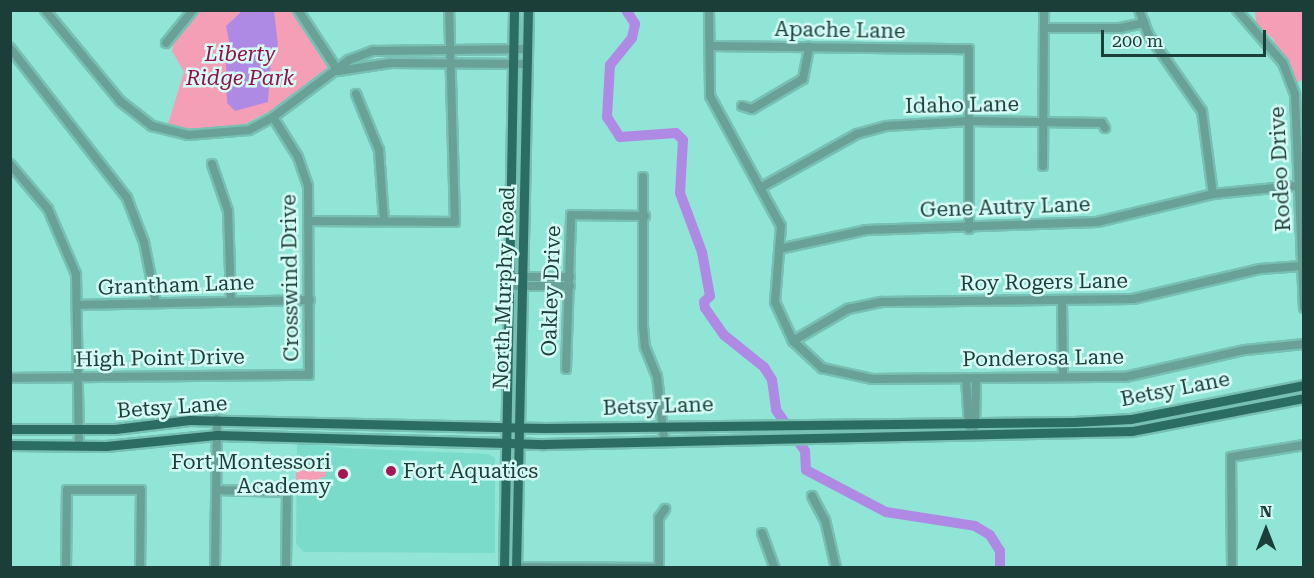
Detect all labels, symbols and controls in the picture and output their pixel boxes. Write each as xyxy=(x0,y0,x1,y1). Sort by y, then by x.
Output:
street label: Apache Lane xyxy=(774,16,906,44)
scale bar xyxy=(1104,18,1269,56)
text: 200 m xyxy=(1112,30,1163,51)
park label: Liberty Ridge Park xyxy=(186,41,294,91)
street label: Idaho Lane xyxy=(905,91,1019,119)
street label: Rodeo Drive xyxy=(1264,106,1296,232)
street label: North Murphy Road xyxy=(488,186,520,390)
street label: Gene Autry Lane xyxy=(919,191,1091,223)
street label: Crosswind Drive xyxy=(276,194,304,362)
street label: Oakley Drive xyxy=(536,225,566,357)
street label: Roy Rogers Lane xyxy=(960,268,1128,296)
street label: Grantham Lane xyxy=(97,270,255,300)
street label: High Point Drive xyxy=(75,344,245,372)
street label: Ponderosa Lane xyxy=(962,344,1124,372)
street label: Betsy Lane xyxy=(1118,366,1232,412)
street label: Betsy Lane xyxy=(116,391,228,423)
street label: Betsy Lane xyxy=(602,391,714,421)
place label: Fort Montessori Academy xyxy=(171,449,331,499)
place label: Fort Aquatics xyxy=(403,458,538,484)
marker: Fort Aquatics xyxy=(384,464,398,478)
marker: Fort Montessori Academy xyxy=(336,467,350,481)
north arrow xyxy=(1236,500,1296,560)
text: N xyxy=(1260,502,1272,521)

